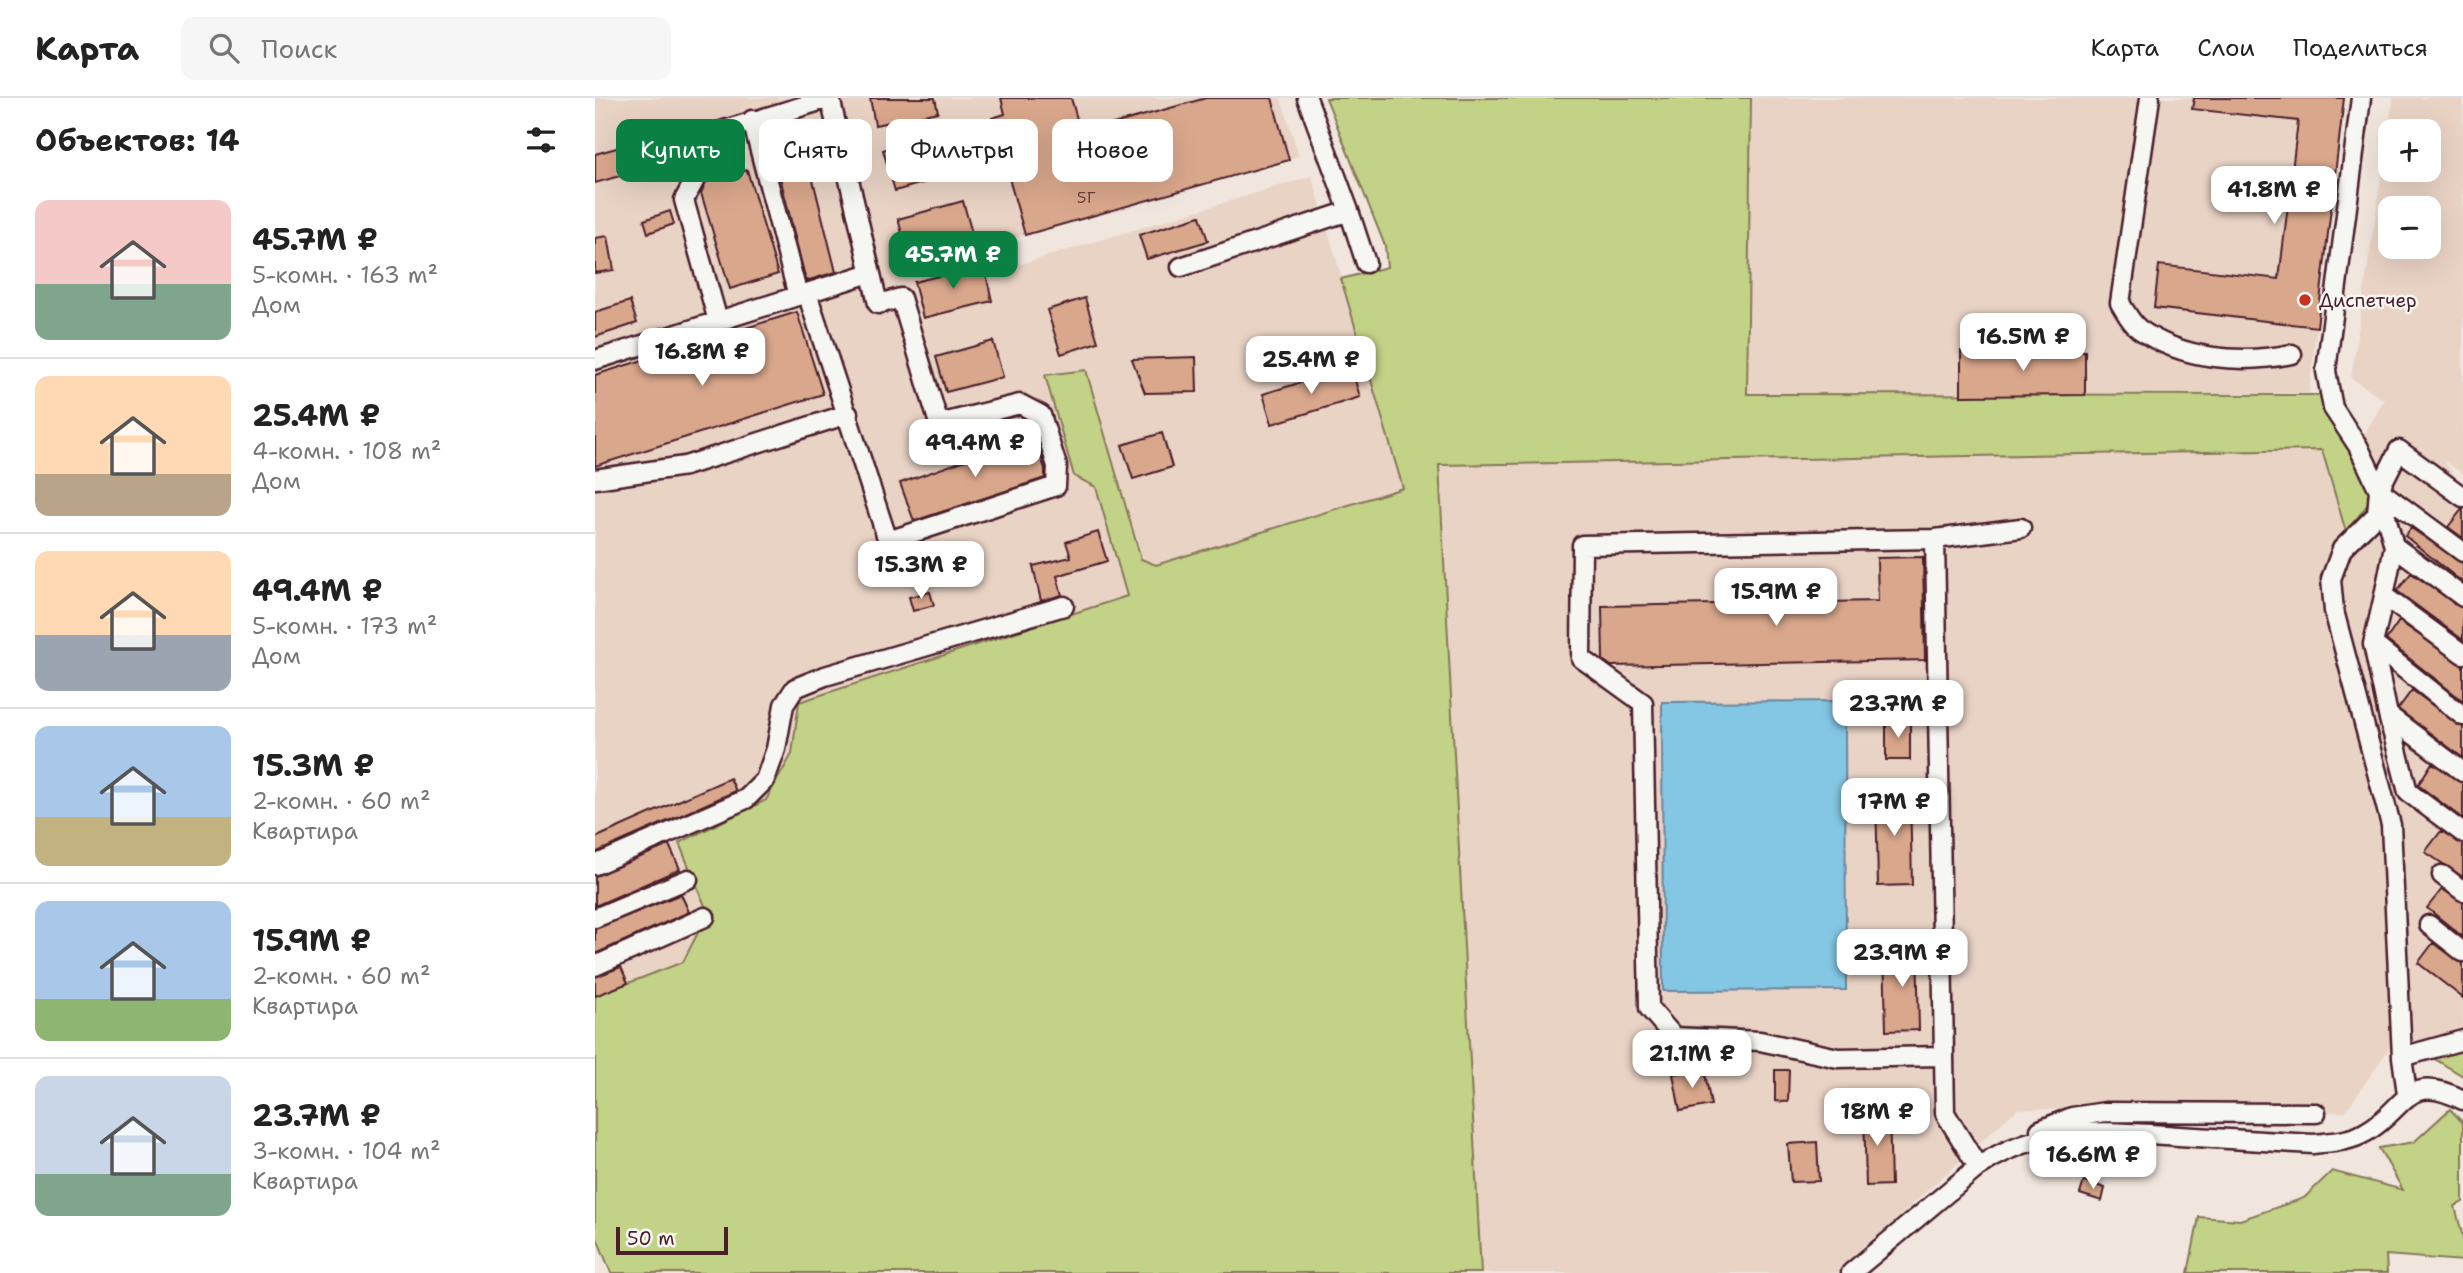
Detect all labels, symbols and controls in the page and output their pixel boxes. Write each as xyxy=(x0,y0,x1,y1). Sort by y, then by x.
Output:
search box xyxy=(181,17,671,80)
text: Карта xyxy=(35,26,139,71)
icon: search xyxy=(205,29,243,67)
text: Поиск xyxy=(261,31,337,66)
text: Карта xyxy=(2091,32,2159,64)
text: Слои xyxy=(2197,32,2255,64)
text: Поделиться xyxy=(2293,32,2428,64)
chip: Купить xyxy=(616,119,745,182)
chip: Снять xyxy=(759,119,872,182)
chip: Фильтры xyxy=(886,119,1038,182)
chip: Новое xyxy=(1052,119,1173,182)
map controls xyxy=(2378,119,2441,259)
button: + xyxy=(2378,119,2441,182)
text: Объектов: 14 xyxy=(35,120,240,161)
icon: filters xyxy=(522,121,560,159)
pin: 41.8M ₽ xyxy=(2209,166,2339,226)
text: 41.8M ₽ xyxy=(2227,174,2321,204)
house number: 5Г xyxy=(1077,187,1096,208)
button: − xyxy=(2378,196,2441,259)
text: 45.7M ₽ xyxy=(252,219,378,260)
icon: home xyxy=(91,228,175,312)
pin: 45.7M ₽ xyxy=(888,232,1018,291)
text: 45.7M ₽ xyxy=(905,239,1001,269)
text: 5-комн. · 163 m² xyxy=(252,260,438,290)
place label: Диспетчер xyxy=(2319,288,2417,313)
text: Дом xyxy=(252,290,301,320)
marker: Диспетчер xyxy=(2297,292,2313,308)
pin: 16.5M ₽ xyxy=(1958,314,2088,373)
text: 16.5M ₽ xyxy=(1976,321,2070,351)
pin: 16.8M ₽ xyxy=(637,328,767,388)
text: 16.8M ₽ xyxy=(654,336,750,366)
pin: 25.4M ₽ xyxy=(1246,336,1376,396)
text: 25.4M ₽ xyxy=(1262,344,1360,374)
text: 25.4M ₽ xyxy=(252,395,380,436)
icon: home xyxy=(91,404,175,488)
pin: 49.4M ₽ xyxy=(910,420,1040,479)
text: 49.4M ₽ xyxy=(925,427,1025,457)
text: 4-комн. · 108 m² xyxy=(252,436,441,466)
text: Дом xyxy=(252,466,301,496)
pin: 15.3M ₽ xyxy=(856,542,986,601)
text: 15.3M ₽ xyxy=(874,549,968,579)
pin: 15.9M ₽ xyxy=(1711,568,1841,628)
text: 49.4M ₽ xyxy=(252,570,383,611)
text: 15.9M ₽ xyxy=(1730,576,1822,606)
icon: home xyxy=(91,579,175,663)
text: 5-комн. · 173 m² xyxy=(252,611,437,641)
text: Дом xyxy=(252,641,301,671)
pin: 23.7M ₽ xyxy=(1833,680,1963,740)
text: 23.7M ₽ xyxy=(1849,688,1947,718)
text: 15.3M ₽ xyxy=(252,745,374,786)
icon: home xyxy=(91,754,175,838)
pin: 17M ₽ xyxy=(1845,778,1943,838)
text: 2-комн. · 60 m² xyxy=(252,786,430,816)
text: 17M ₽ xyxy=(1857,786,1931,816)
text: Квартира xyxy=(252,816,358,846)
text: 15.9M ₽ xyxy=(252,920,371,961)
icon: home xyxy=(91,929,175,1013)
pin: 23.9M ₽ xyxy=(1837,930,1967,989)
text: 23.9M ₽ xyxy=(1853,937,1951,967)
text: 2-комн. · 60 m² xyxy=(252,961,430,991)
text: Квартира xyxy=(252,991,358,1021)
pin: 21.1M ₽ xyxy=(1627,1030,1757,1090)
text: 21.1M ₽ xyxy=(1648,1038,1736,1068)
pin: 18M ₽ xyxy=(1828,1088,1926,1148)
text: 23.7M ₽ xyxy=(252,1095,381,1136)
text: 18M ₽ xyxy=(1840,1096,1914,1126)
icon: home xyxy=(91,1104,175,1188)
pin: 16.6M ₽ xyxy=(2028,1132,2158,1191)
text: 3-комн. · 104 m² xyxy=(252,1136,441,1166)
text: 16.6M ₽ xyxy=(2045,1139,2141,1169)
text: Квартира xyxy=(252,1166,358,1196)
scale bar xyxy=(616,1224,728,1256)
text: 50 m xyxy=(627,1226,675,1251)

